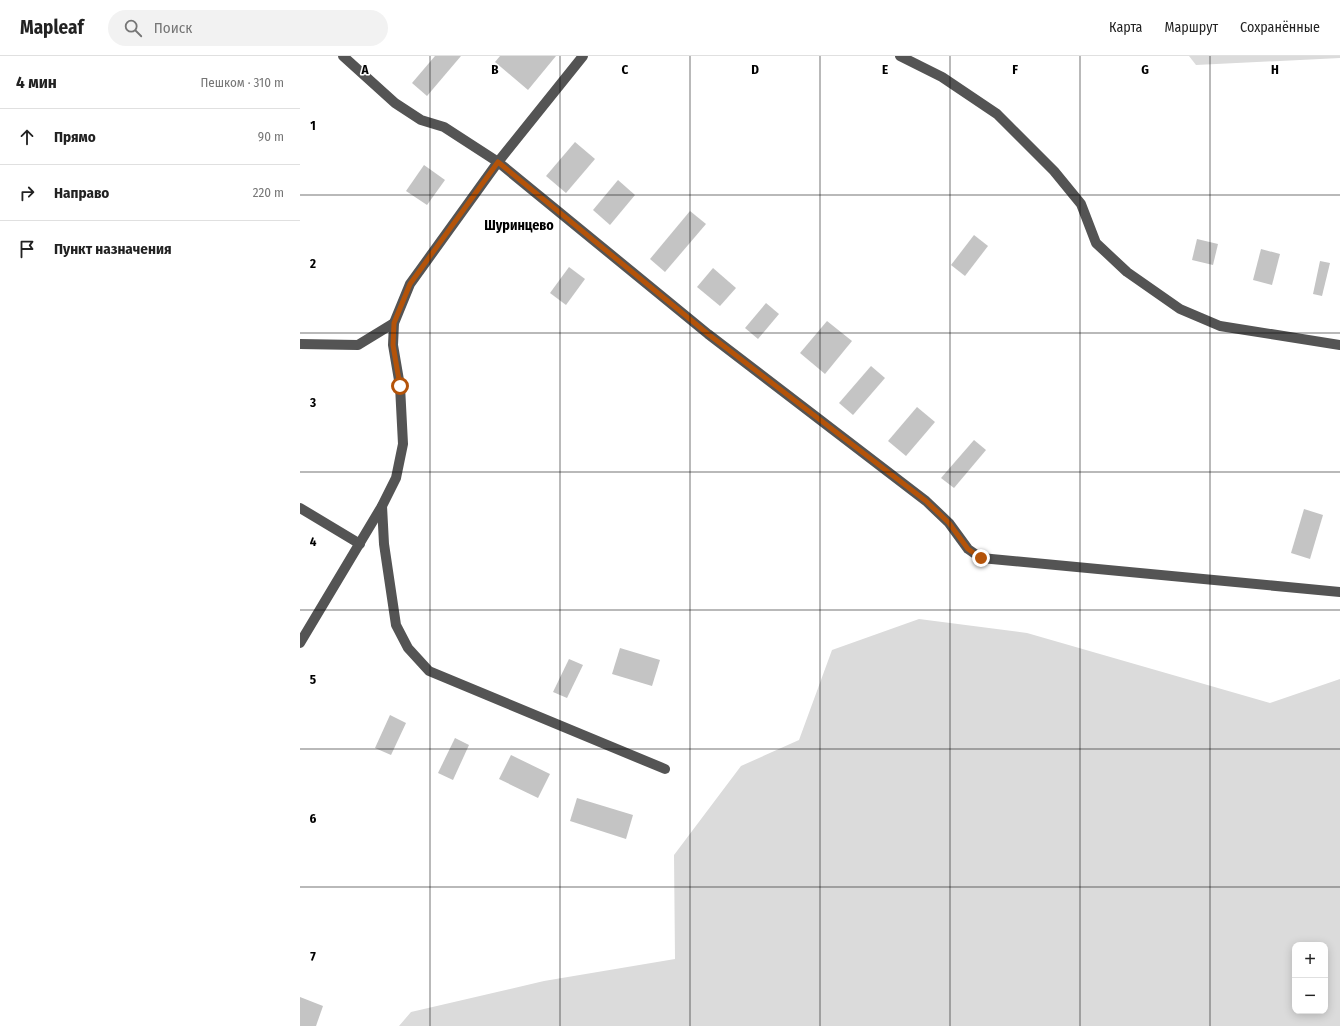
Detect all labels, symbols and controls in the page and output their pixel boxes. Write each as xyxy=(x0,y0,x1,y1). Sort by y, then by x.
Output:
search box xyxy=(108,10,388,46)
text: Mapleaf xyxy=(20,16,84,39)
icon: search xyxy=(122,17,144,39)
text: Поиск xyxy=(154,19,192,37)
text: Карта xyxy=(1109,19,1142,36)
text: Маршрут xyxy=(1164,19,1218,36)
text: Сохранённые xyxy=(1240,19,1320,36)
text: A xyxy=(360,62,369,77)
text: B xyxy=(491,62,499,77)
text: C xyxy=(622,62,629,77)
text: D xyxy=(751,62,759,77)
text: E xyxy=(882,62,888,77)
text: F xyxy=(1012,62,1018,77)
text: G xyxy=(1141,62,1149,77)
text: H xyxy=(1271,62,1279,77)
text: 4 мин xyxy=(16,72,57,93)
text: Пешком · 310 m xyxy=(200,75,284,90)
text: 1 xyxy=(310,118,316,133)
icon: ahead xyxy=(16,126,38,148)
text: Прямо xyxy=(54,128,96,146)
text: 90 m xyxy=(258,129,284,144)
icon: right xyxy=(16,182,38,204)
text: Направо xyxy=(54,184,109,202)
text: 220 m xyxy=(253,185,284,200)
district label: Шуринцево xyxy=(484,217,554,234)
icon: arrive xyxy=(16,238,38,260)
text: Пункт назначения xyxy=(54,240,172,258)
text: 2 xyxy=(309,256,316,271)
route start xyxy=(391,377,409,395)
text: 3 xyxy=(309,395,316,410)
text: 4 xyxy=(310,534,317,549)
route end xyxy=(972,549,990,567)
text: 5 xyxy=(310,672,316,687)
text: 6 xyxy=(310,811,317,826)
map controls xyxy=(1292,942,1328,1014)
button: + xyxy=(1292,942,1328,978)
text: 7 xyxy=(310,949,316,964)
button: − xyxy=(1292,978,1328,1014)

